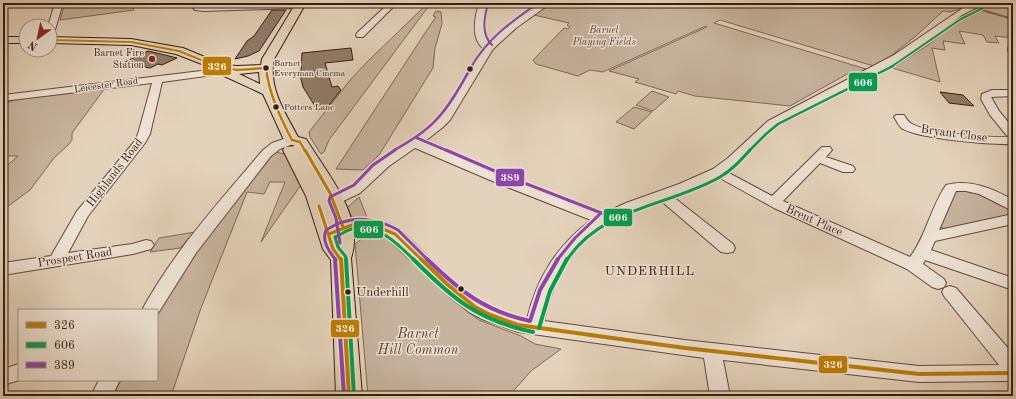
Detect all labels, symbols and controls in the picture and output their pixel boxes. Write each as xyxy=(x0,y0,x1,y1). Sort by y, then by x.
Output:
north arrow xyxy=(18,18,58,58)
park label: Barnet Playing Fields xyxy=(571,25,636,48)
text: N xyxy=(26,38,40,52)
place label: Barnet Fire Station xyxy=(94,48,145,70)
marker: Barnet Fire Station xyxy=(147,54,157,64)
line badge: 326 xyxy=(202,56,232,76)
place label: Barnet Everyman Cinema xyxy=(274,59,346,78)
text: 326 xyxy=(207,62,227,73)
marker: Barnet Everyman Cinema xyxy=(261,63,271,73)
unlabelled marker xyxy=(465,64,475,74)
line badge: 606 xyxy=(848,72,878,92)
street label: Leicester Road xyxy=(73,76,139,94)
text: 606 xyxy=(853,78,873,89)
marker: Potters Lane xyxy=(271,102,281,112)
place label: Potters Lane xyxy=(284,103,334,112)
street label: Bryant Close xyxy=(920,123,989,145)
street label: Highlands Road xyxy=(85,137,145,209)
line badge: 389 xyxy=(495,168,525,187)
text: 389 xyxy=(500,173,520,184)
street label: Brent Place xyxy=(784,203,845,239)
line badge: 606 xyxy=(603,208,633,227)
text: 606 xyxy=(608,213,628,224)
line badge: 606 xyxy=(353,220,384,239)
text: 606 xyxy=(359,225,379,236)
street label: Prospect Road xyxy=(37,246,113,270)
district label: UNDERHILL xyxy=(605,265,695,278)
unlabelled marker xyxy=(456,284,466,294)
place label: Underhill xyxy=(356,286,409,299)
marker: Underhill xyxy=(343,287,353,297)
legend xyxy=(18,309,158,381)
line badge: 326 xyxy=(330,319,360,338)
text: 326 xyxy=(54,320,75,332)
text: 326 xyxy=(335,324,355,335)
park label: Barnet Hill Common xyxy=(377,327,458,357)
text: 606 xyxy=(54,340,75,352)
line badge: 326 xyxy=(818,355,848,374)
text: 389 xyxy=(54,360,75,372)
text: 326 xyxy=(823,360,843,371)

